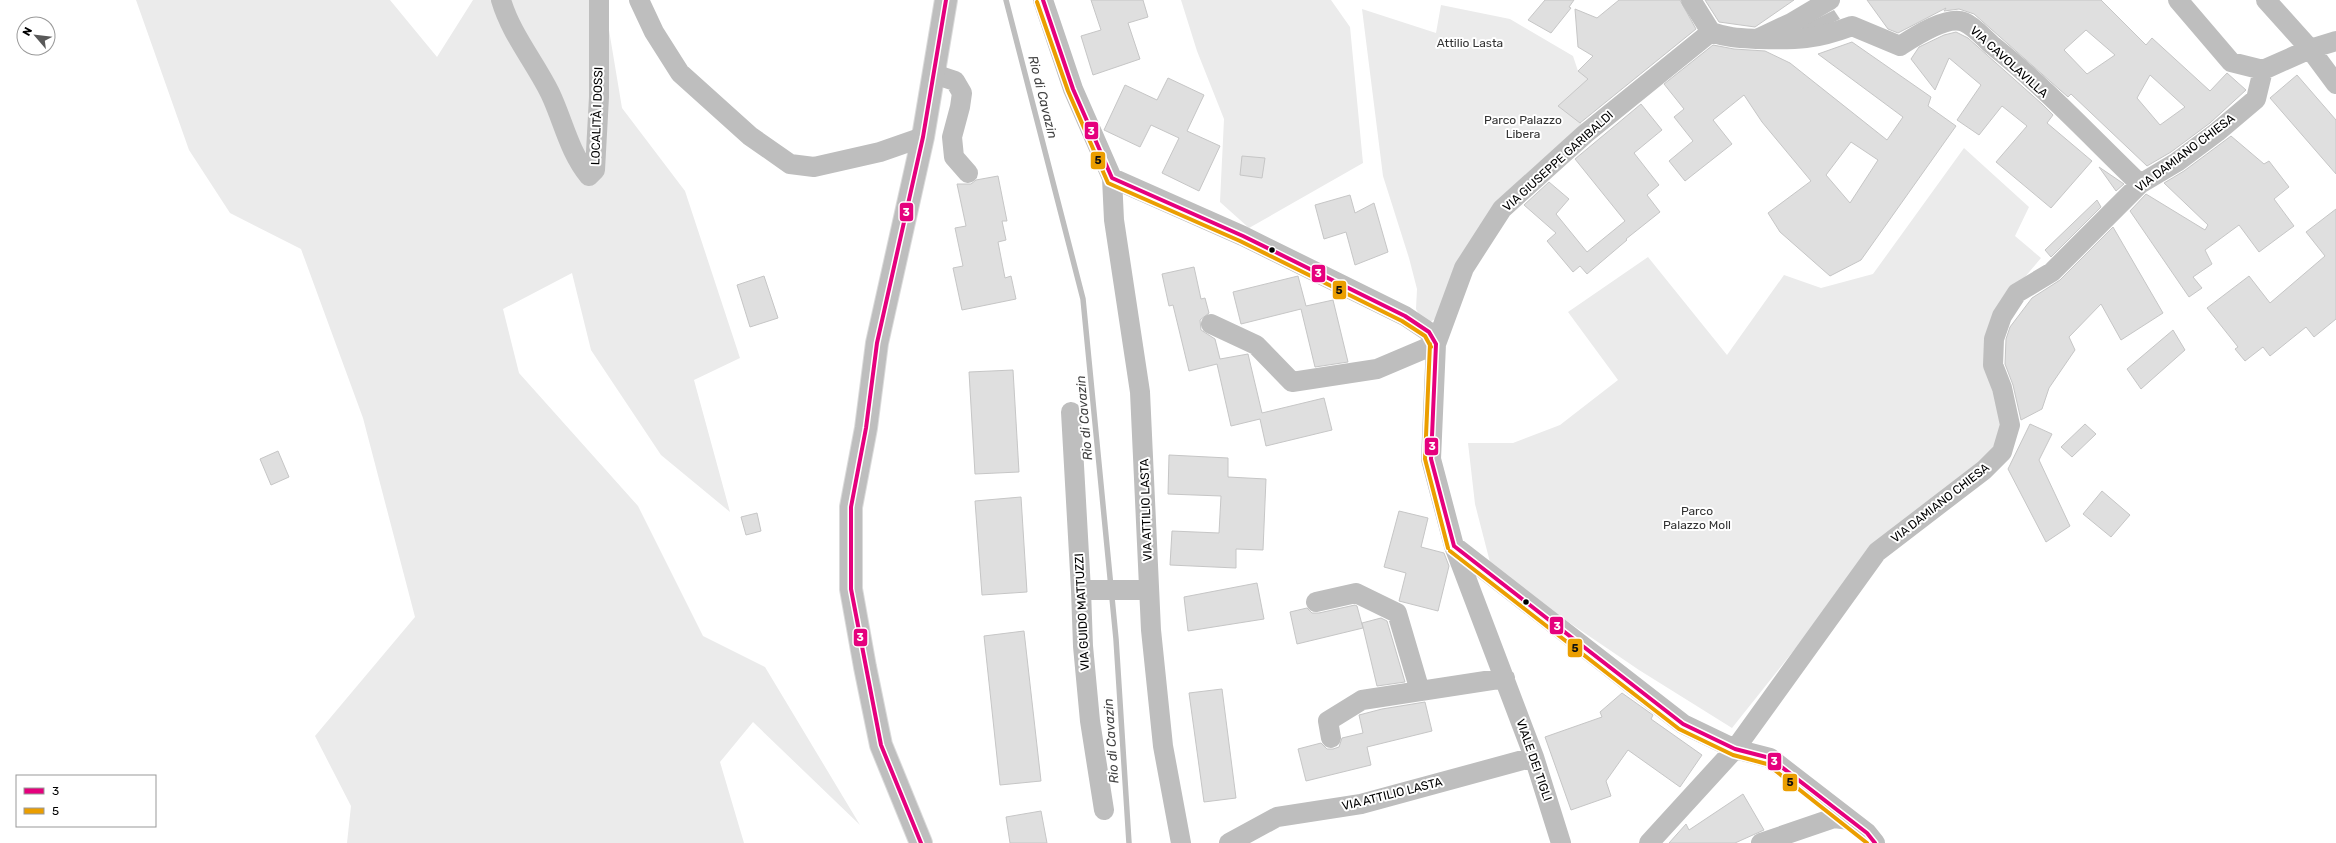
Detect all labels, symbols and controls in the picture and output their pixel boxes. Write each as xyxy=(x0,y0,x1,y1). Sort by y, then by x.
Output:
north arrow xyxy=(16,16,56,56)
street label: VIA CAVOLAVILLA xyxy=(1967,23,2051,101)
text: N xyxy=(20,25,35,38)
park label: Attilio Lasta xyxy=(1437,36,1503,50)
water label: Rio di Cavazin xyxy=(1025,54,1061,140)
street label: LOCALITÀ I DOSSI xyxy=(588,67,606,165)
street label: VIA GIUSEPPE GARIBALDI xyxy=(1500,108,1616,214)
street label: VIA DAMIANO CHIESA xyxy=(2133,111,2237,195)
park label: Parco Palazzo Libera xyxy=(1484,113,1562,141)
line badge: 3 xyxy=(1084,121,1099,140)
text: 3 xyxy=(1087,125,1095,138)
line badge: 5 xyxy=(1090,151,1106,170)
text: 5 xyxy=(1094,154,1102,167)
line badge: 3 xyxy=(899,202,914,222)
text: 3 xyxy=(902,206,910,219)
unlabelled marker xyxy=(1267,245,1277,255)
line badge: 3 xyxy=(1311,264,1326,283)
text: 3 xyxy=(1314,267,1322,280)
line badge: 5 xyxy=(1332,280,1347,300)
text: 5 xyxy=(1335,284,1343,297)
water label: Rio di Cavazin xyxy=(1073,375,1095,461)
line badge: 3 xyxy=(1424,437,1439,456)
text: 3 xyxy=(1428,440,1436,453)
street label: VIA ATTILIO LASTA xyxy=(1137,458,1155,562)
street label: VIA DAMIANO CHIESA xyxy=(1888,460,1992,546)
park label: Parco Palazzo Moll xyxy=(1663,504,1731,532)
street label: VIA GUIDO MATTUZZI xyxy=(1072,553,1092,671)
unlabelled marker xyxy=(1521,597,1531,607)
line badge: 3 xyxy=(1549,616,1564,635)
text: 3 xyxy=(1553,620,1561,633)
line badge: 3 xyxy=(853,628,868,647)
text: 3 xyxy=(856,631,864,644)
line badge: 5 xyxy=(1567,638,1583,658)
text: 5 xyxy=(1571,642,1579,655)
water label: Rio di Cavazin xyxy=(1101,698,1121,784)
street label: VIALE DEI TIGLI xyxy=(1513,717,1555,803)
line badge: 3 xyxy=(1767,752,1782,771)
text: 3 xyxy=(1770,755,1778,768)
line badge: 5 xyxy=(1782,773,1798,792)
legend xyxy=(16,775,156,827)
street label: VIA ATTILIO LASTA xyxy=(1340,775,1444,813)
text: 5 xyxy=(1786,776,1794,789)
text: 3 xyxy=(52,784,59,798)
text: 5 xyxy=(52,804,59,818)

